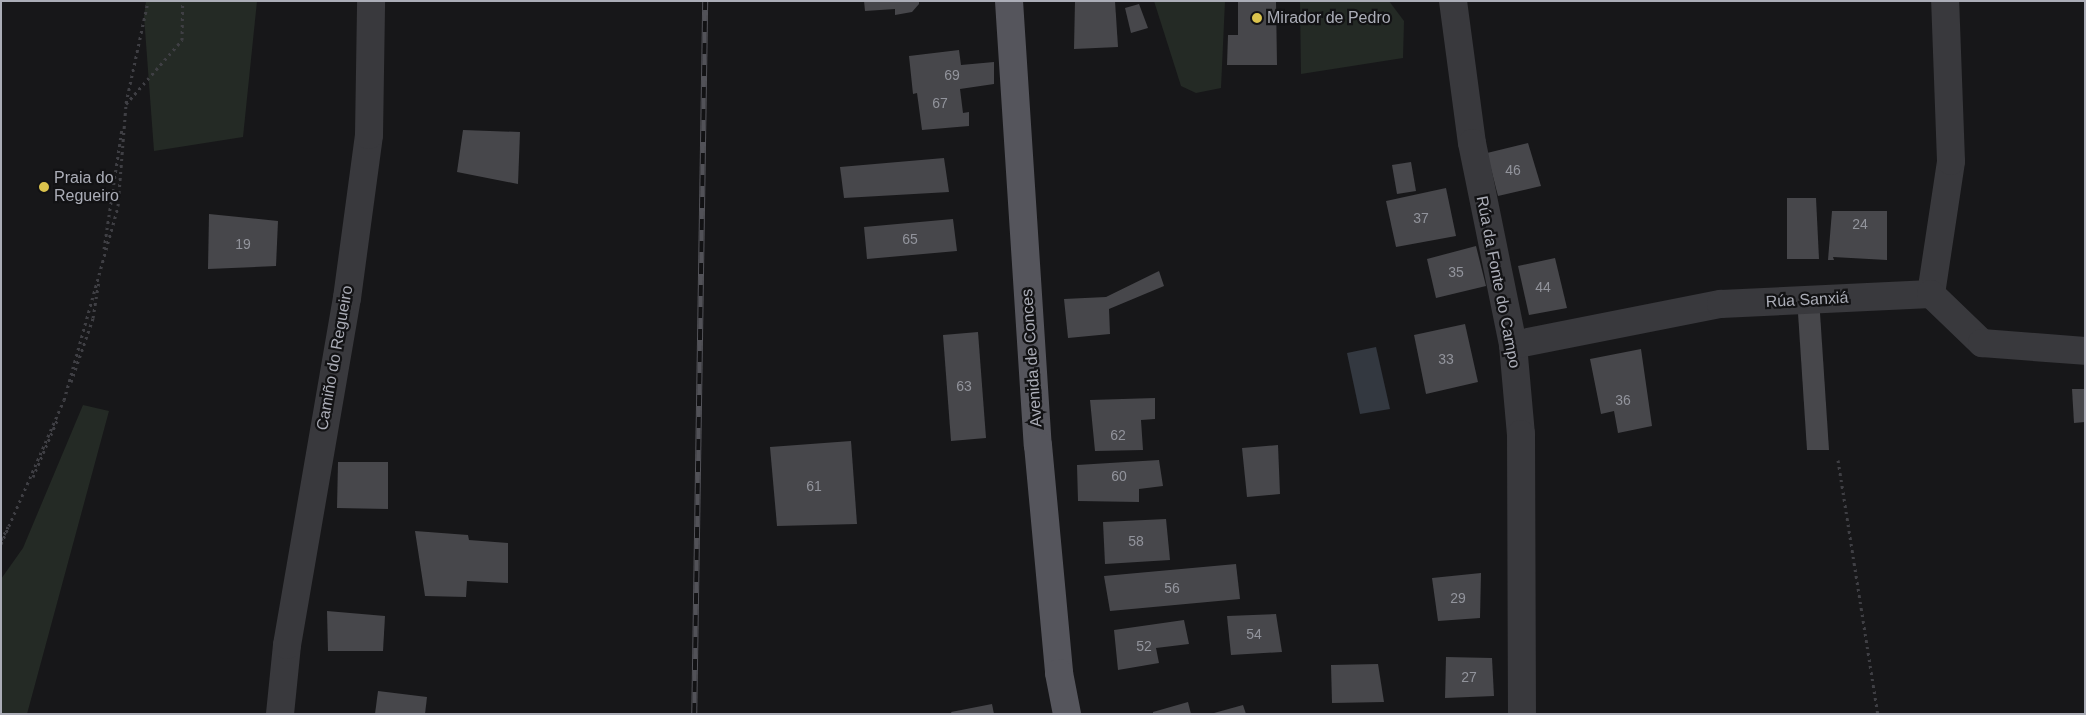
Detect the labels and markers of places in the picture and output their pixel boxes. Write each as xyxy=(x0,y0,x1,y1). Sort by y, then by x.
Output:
place label: Mirador de Pedro xyxy=(1267,8,1391,28)
marker: Mirador de Pedro xyxy=(1251,12,1263,24)
place label: Praia do Regueiro xyxy=(54,168,119,206)
marker: Praia do Regueiro xyxy=(38,181,50,193)

